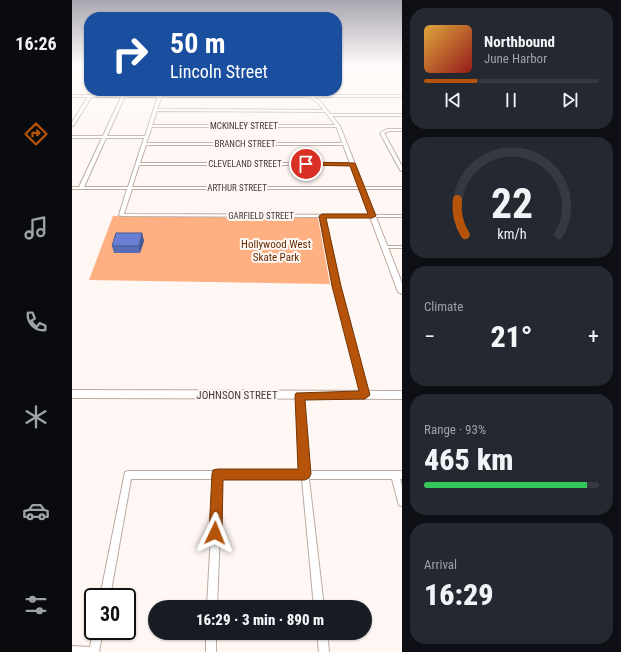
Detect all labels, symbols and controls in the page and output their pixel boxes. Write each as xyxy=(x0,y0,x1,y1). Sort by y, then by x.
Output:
text: 50 m xyxy=(170,27,226,60)
icon: right xyxy=(104,28,156,80)
text: 16:26 xyxy=(15,33,57,54)
text: Northbound xyxy=(484,33,555,51)
text: June Harbor xyxy=(484,51,547,66)
text: Lincoln Street xyxy=(170,61,268,82)
icon: previous xyxy=(442,89,464,111)
icon: pause xyxy=(500,89,522,111)
icon: next xyxy=(559,89,581,111)
icon: directions xyxy=(22,120,50,148)
street label: MCKINLEY STREET xyxy=(210,121,278,131)
street label: BRANCH STREET xyxy=(214,139,276,149)
pin xyxy=(289,147,323,181)
icon: arrive xyxy=(295,153,317,175)
street label: CLEVELAND STREET xyxy=(208,159,282,169)
text: 22 xyxy=(490,179,533,228)
street label: ARTHUR STREET xyxy=(207,183,267,193)
street label: GARFIELD STREET xyxy=(228,211,294,221)
icon: music xyxy=(22,214,50,242)
text: km/h xyxy=(497,226,526,242)
park label: Hollywood West Skate Park xyxy=(241,238,311,264)
text: Climate xyxy=(424,299,463,314)
icon: phone xyxy=(22,308,50,336)
text: 21° xyxy=(490,319,533,354)
text: − xyxy=(424,324,435,349)
text: + xyxy=(588,324,599,349)
street label: JOHNSON STREET xyxy=(196,389,278,402)
icon: climate xyxy=(22,403,50,431)
text: Range · 93% xyxy=(424,422,486,437)
text: 465 km xyxy=(424,442,513,477)
icon: car xyxy=(22,497,50,525)
position arrow xyxy=(194,512,236,554)
text: Arrival xyxy=(424,557,457,572)
text: 16:29 xyxy=(424,577,493,612)
speed limit sign: 30 xyxy=(84,588,136,640)
icon: filters xyxy=(22,591,50,619)
text: 16:29 · 3 min · 890 m xyxy=(196,611,324,629)

